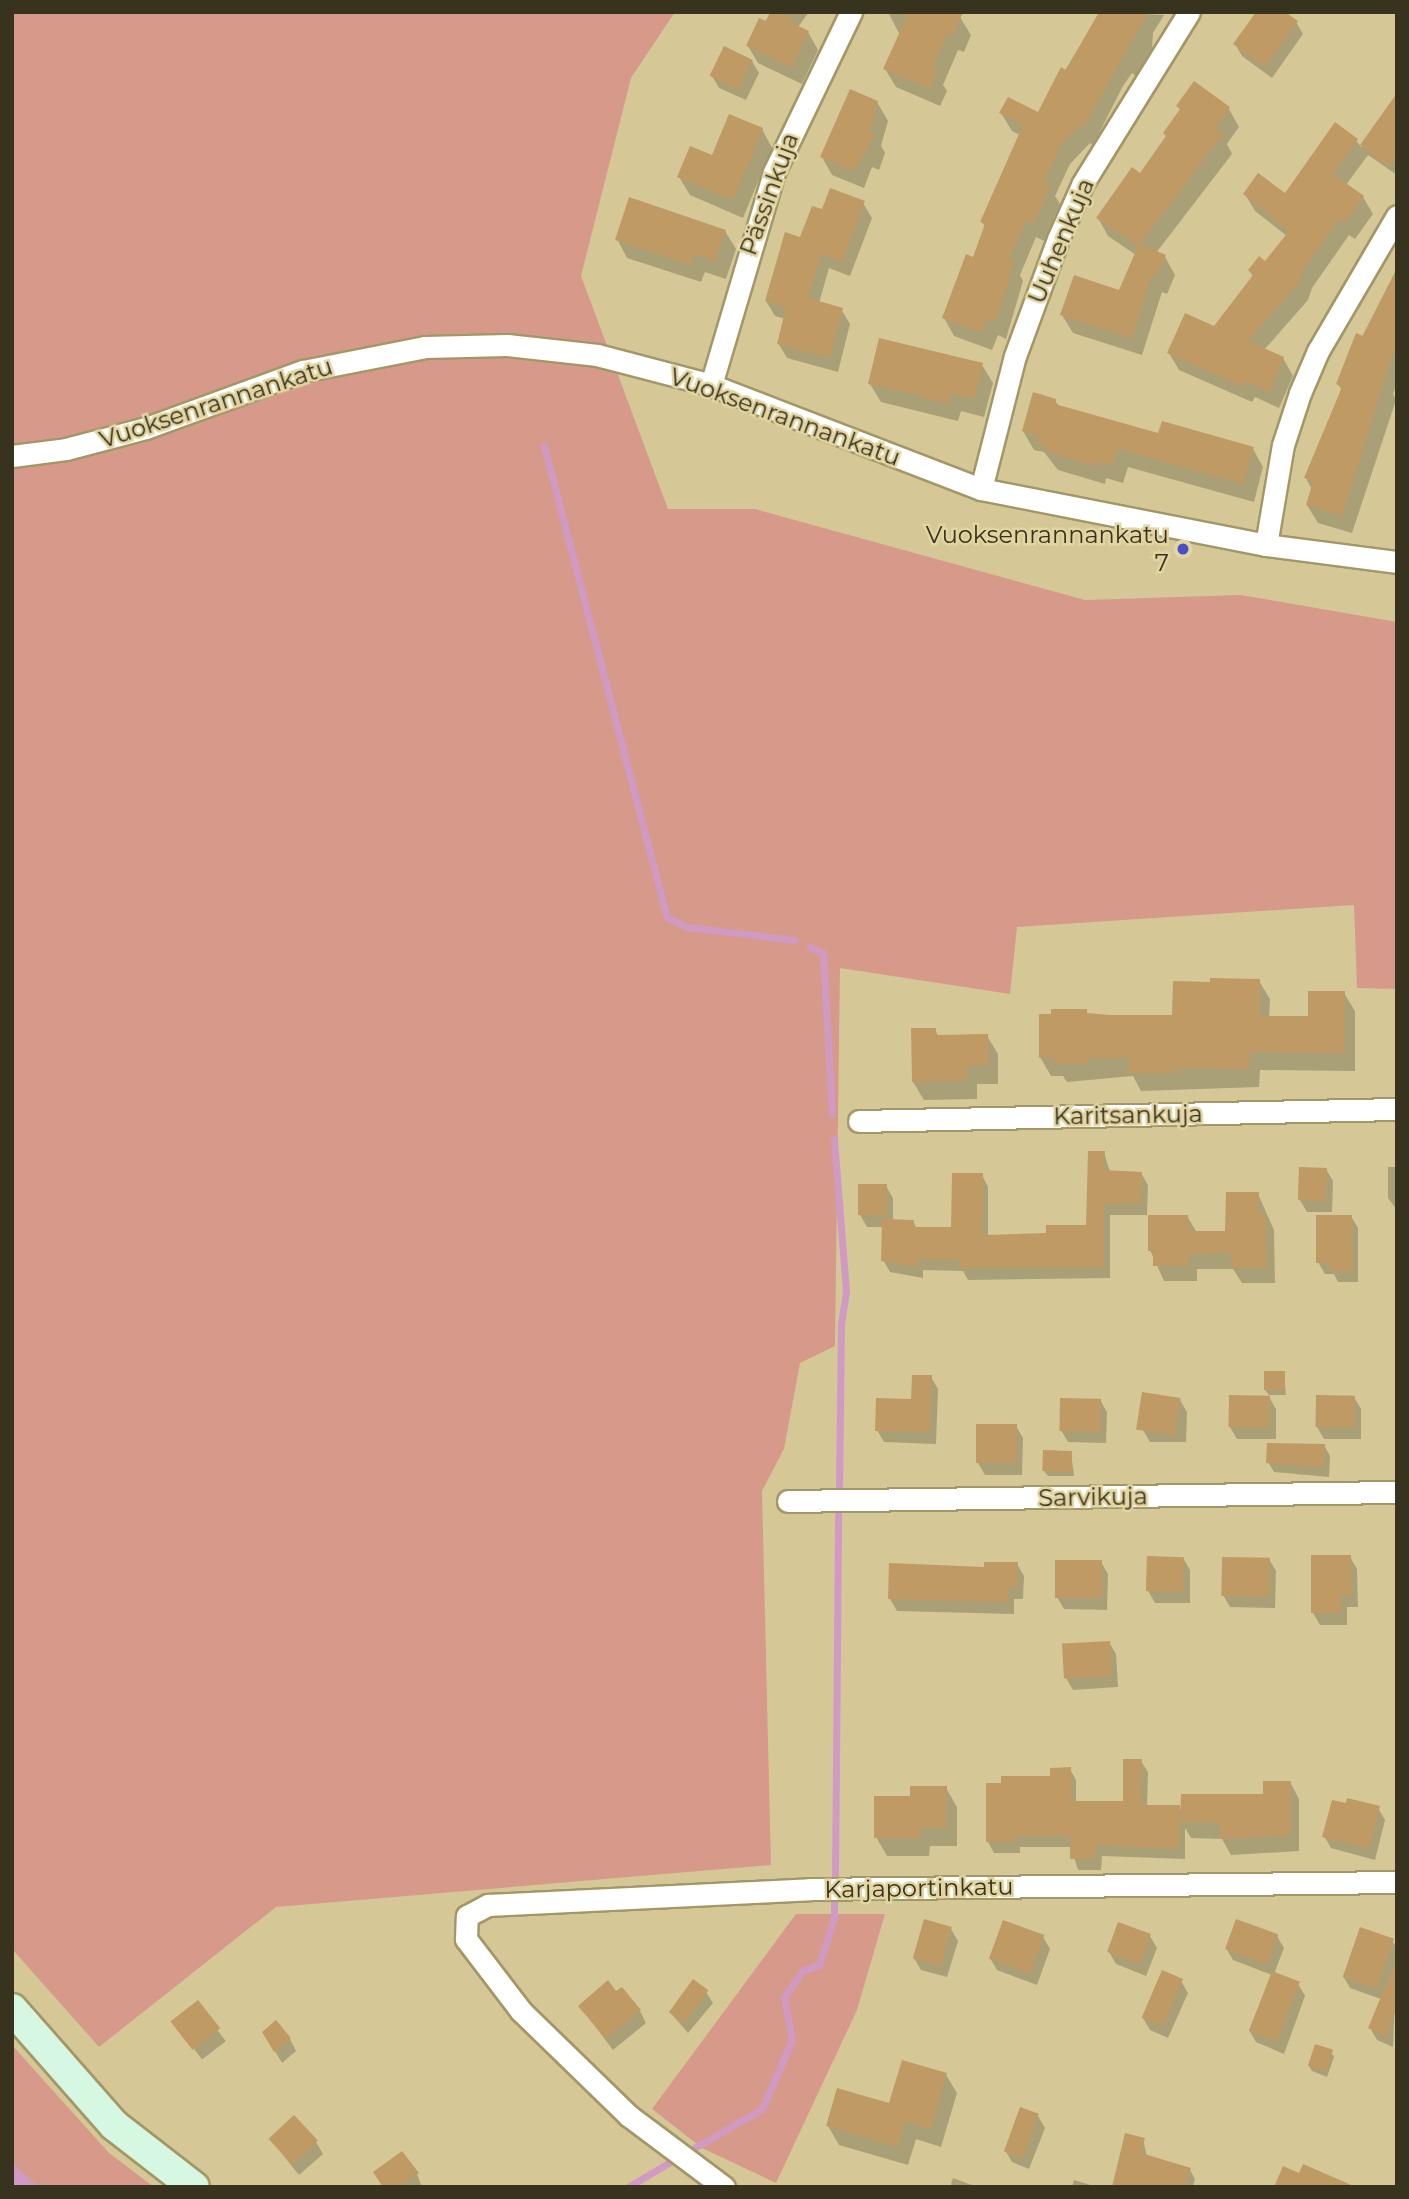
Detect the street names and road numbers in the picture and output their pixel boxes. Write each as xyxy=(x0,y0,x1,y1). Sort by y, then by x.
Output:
street label: Pässinkuja xyxy=(734,129,804,259)
street label: Uuhenkuja xyxy=(1022,174,1100,308)
street label: Vuoksenrannankatu xyxy=(96,352,336,454)
street label: Vuoksenrannankatu xyxy=(666,362,904,472)
street label: Karitsankuja xyxy=(1053,1099,1203,1131)
street label: Sarvikuja xyxy=(1038,1482,1148,1512)
street label: Karjaportinkatu xyxy=(824,1872,1014,1904)

